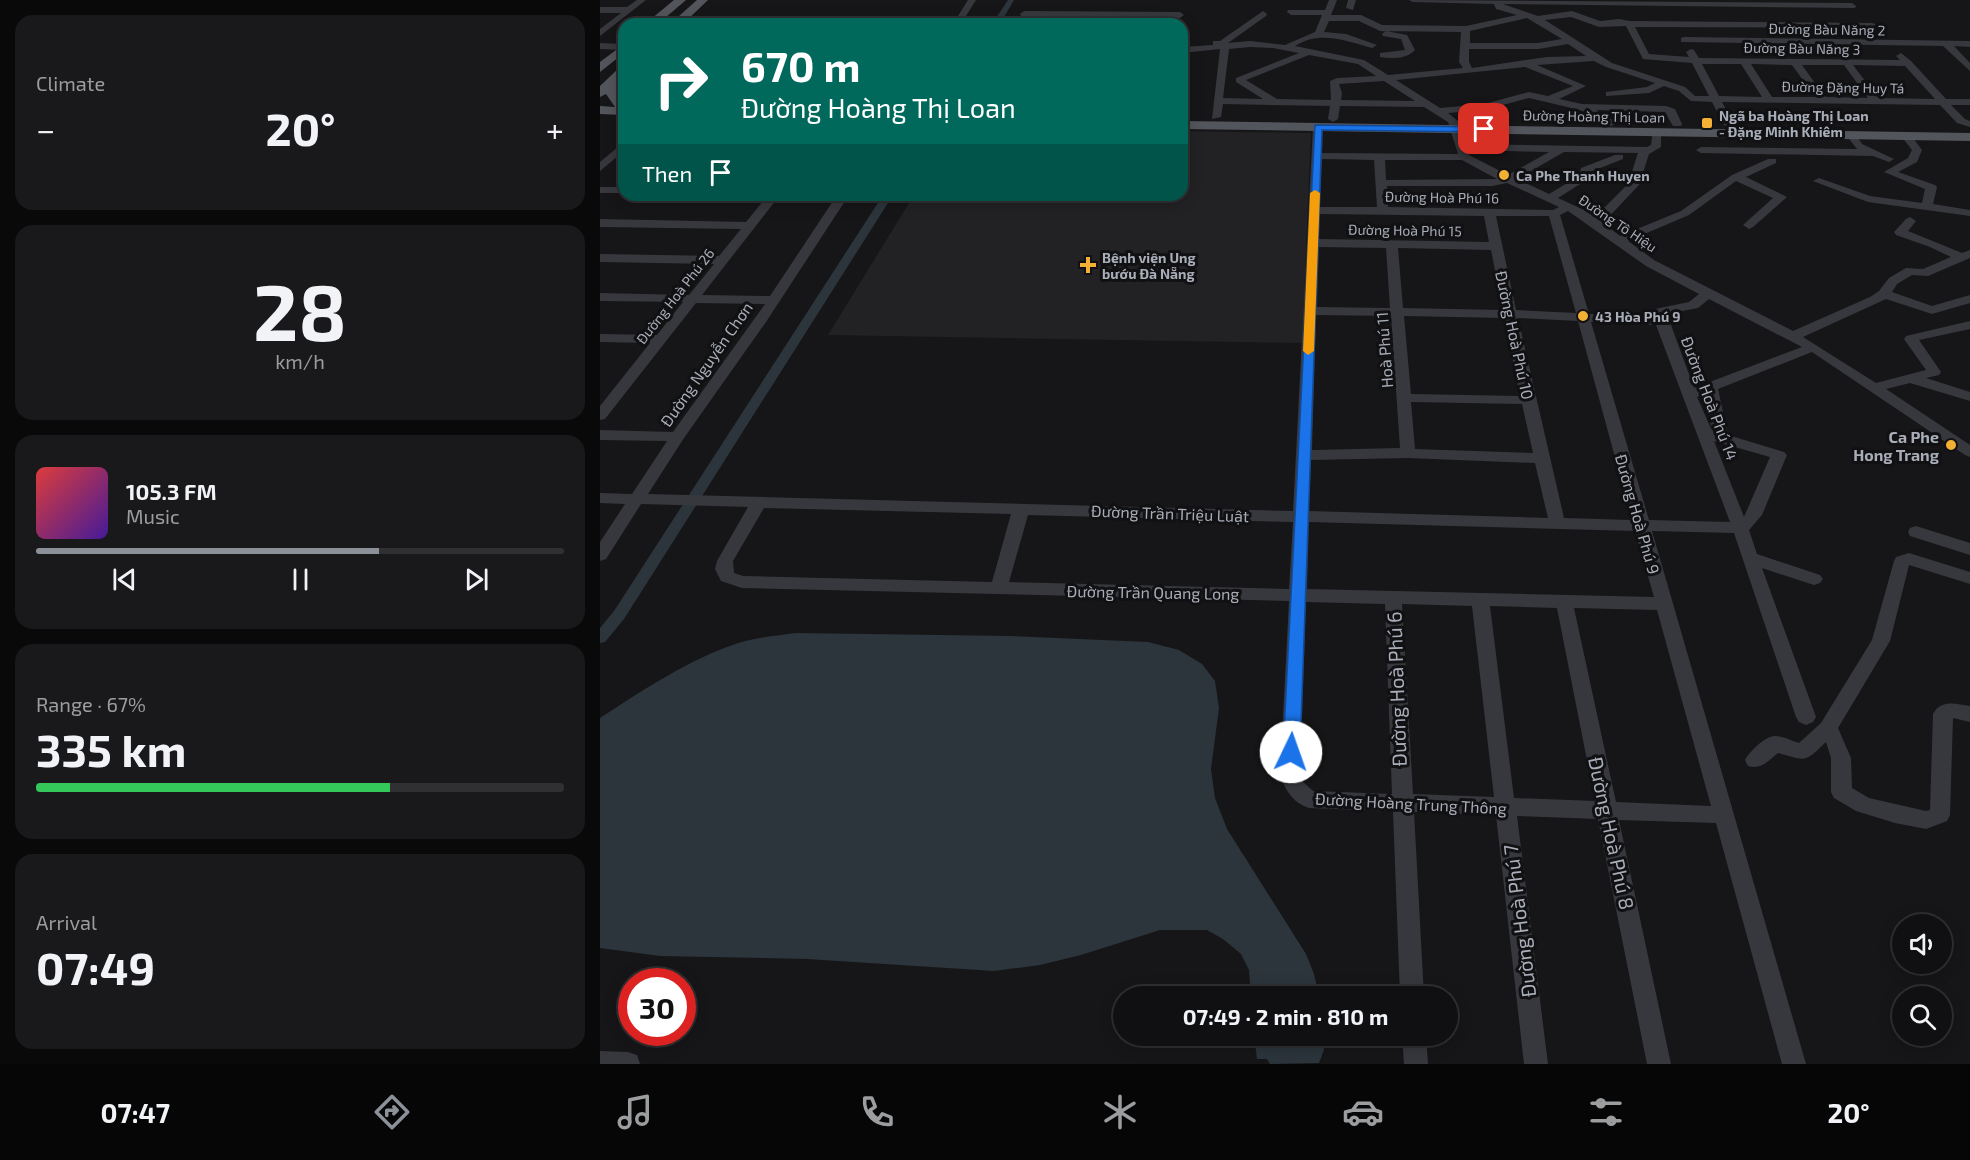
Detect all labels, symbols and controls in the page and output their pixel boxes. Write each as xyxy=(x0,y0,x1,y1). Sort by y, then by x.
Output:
street label: Đường Bàu Năng 2 xyxy=(1768,19,1886,39)
street label: Đường Bàu Năng 3 xyxy=(1743,38,1861,58)
text: 670 m xyxy=(741,40,861,90)
icon: right xyxy=(642,42,720,120)
text: Climate xyxy=(36,71,105,95)
street label: Đường Đặng Huy Tá xyxy=(1781,77,1905,97)
text: Đường Hoàng Thị Loan xyxy=(741,91,1016,123)
text: 20° xyxy=(266,101,336,155)
pin xyxy=(1458,103,1509,154)
street label: Đường Hoàng Thị Loan xyxy=(1523,106,1665,126)
place label: Ngã ba Hoàng Thị Loan - Đặng Minh Khiêm xyxy=(1719,107,1869,140)
text: − xyxy=(36,109,55,149)
text: + xyxy=(546,109,564,149)
icon: arrive xyxy=(1467,112,1500,145)
marker: Ngã ba Hoàng Thị Loan - Đặng Minh Khiêm xyxy=(1700,116,1714,130)
icon: arrive xyxy=(704,156,737,189)
text: Then xyxy=(642,160,692,186)
place label: Ca Phe Thanh Huyen xyxy=(1516,167,1650,184)
marker: Ca Phe Thanh Huyen xyxy=(1497,168,1511,182)
street label: Đường Hoà Phú 16 xyxy=(1385,188,1499,206)
street label: Đường Tô Hiệu xyxy=(1576,191,1660,255)
street label: Đường Hoà Phú 15 xyxy=(1348,221,1462,239)
street label: Đường Hoà Phú 26 xyxy=(632,245,718,347)
place label: Bệnh viện Ung bướu Đà Nẵng xyxy=(1102,249,1196,282)
marker: Bệnh viện Ung bướu Đà Nẵng xyxy=(1079,256,1097,274)
text: 28 xyxy=(253,263,347,357)
street label: Đường Hoà Phú 10 xyxy=(1492,269,1538,401)
street label: Đường Nguyễn Chơn xyxy=(656,298,756,430)
place label: 43 Hòa Phú 9 xyxy=(1595,308,1680,325)
marker: 43 Hòa Phú 9 xyxy=(1576,309,1590,323)
street label: Hoà Phú 11 xyxy=(1372,311,1396,389)
street label: Đường Hoà Phú 14 xyxy=(1678,333,1742,463)
text: km/h xyxy=(275,349,325,373)
place label: Ca Phe Hong Trang xyxy=(1853,427,1940,464)
marker: Ca Phe Hong Trang xyxy=(1944,438,1958,452)
street label: Đường Hoà Phú 9 xyxy=(1612,452,1664,576)
text: 105.3 FM xyxy=(126,478,217,504)
street label: Đường Trần Triệu Luật xyxy=(1091,501,1249,525)
text: Music xyxy=(126,504,180,528)
icon: previous xyxy=(108,563,141,596)
icon: pause xyxy=(284,563,317,596)
icon: next xyxy=(460,563,493,596)
street label: Đường Trần Quang Long xyxy=(1066,581,1240,604)
street label: Đường Hoà Phú 6 xyxy=(1381,611,1411,767)
text: Range · 67% xyxy=(36,692,146,716)
position arrow xyxy=(1259,720,1323,784)
text: 335 km xyxy=(36,722,186,776)
street label: Đường Hoà Phú 8 xyxy=(1584,754,1640,912)
street label: Đường Hoàng Trung Thông xyxy=(1315,788,1507,818)
street label: Đường Hoà Phú 7 xyxy=(1498,843,1540,999)
text: Arrival xyxy=(36,910,97,934)
map controls xyxy=(1892,914,1952,1046)
button: sound xyxy=(1892,914,1952,974)
text: 07:49 xyxy=(36,940,155,994)
speed limit sign: 30 xyxy=(618,968,696,1046)
button: search xyxy=(1892,986,1952,1046)
text: 07:49 · 2 min · 810 m xyxy=(1183,1003,1388,1029)
icon: directions xyxy=(371,1091,413,1133)
icon: music xyxy=(614,1091,656,1133)
icon: phone xyxy=(856,1091,898,1133)
icon: climate xyxy=(1099,1091,1141,1133)
icon: car xyxy=(1342,1091,1384,1133)
icon: filters xyxy=(1585,1091,1627,1133)
text: 07:47 xyxy=(100,1096,170,1128)
text: 20° xyxy=(1828,1096,1870,1128)

